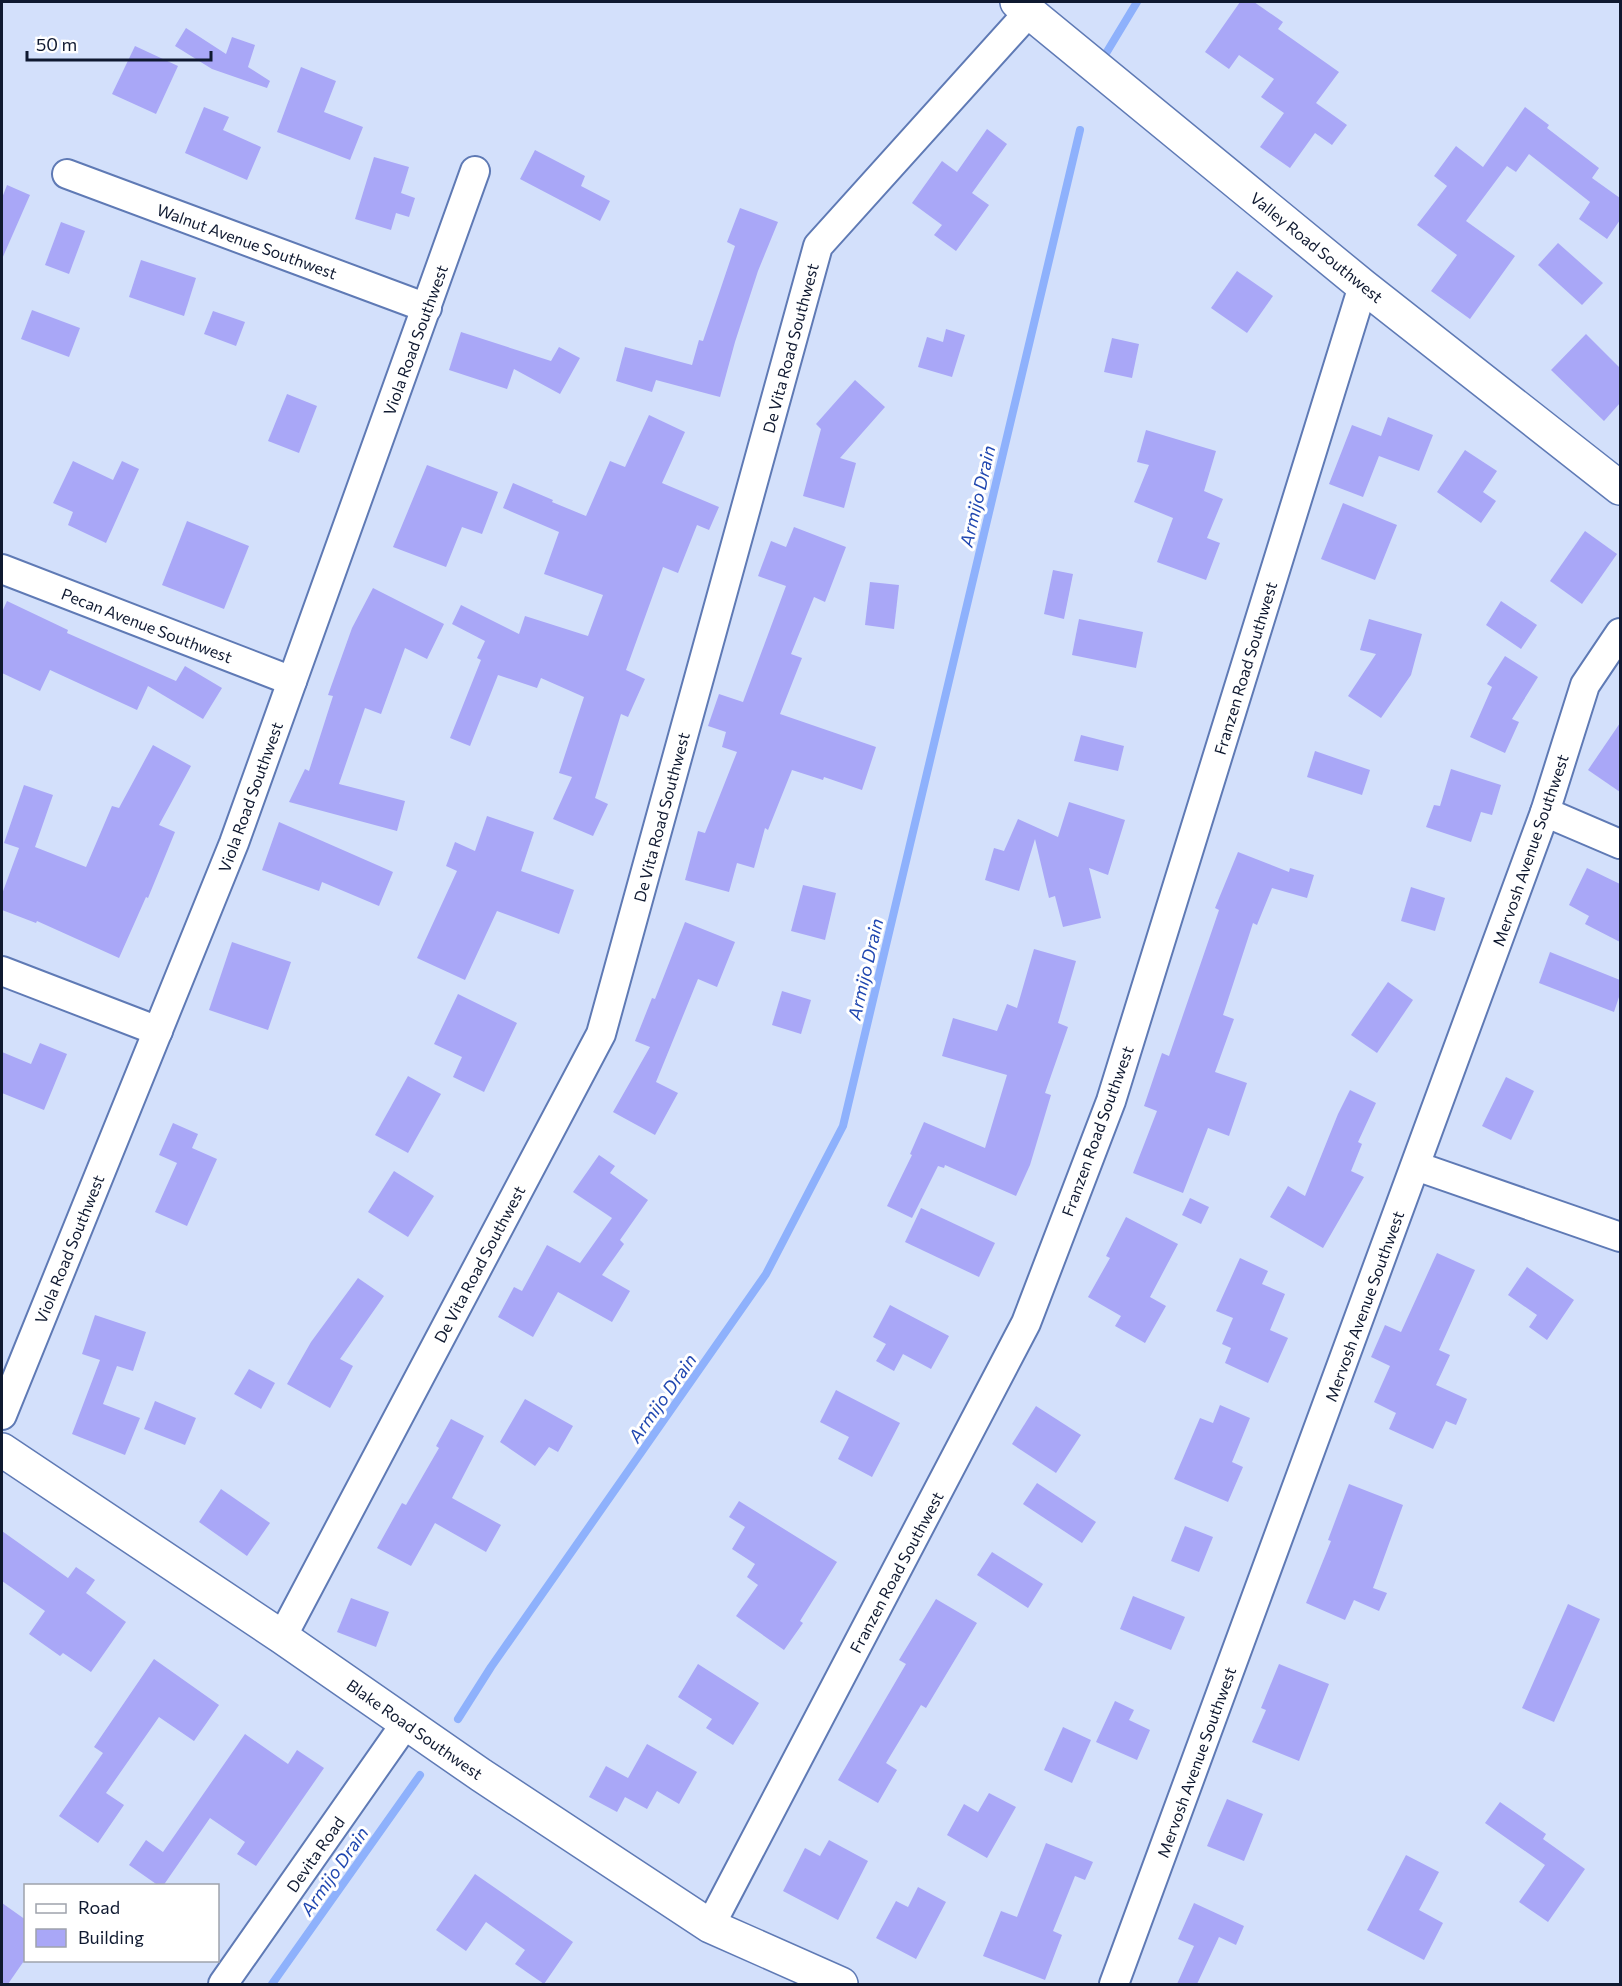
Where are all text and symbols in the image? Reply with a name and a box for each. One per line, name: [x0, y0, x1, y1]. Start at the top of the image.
scale bar: [27, 24, 212, 62]
text: 50 m: [36, 33, 77, 55]
street label: Valley Road Southwest: [1247, 188, 1387, 307]
street label: Walnut Avenue Southwest: [154, 200, 340, 283]
street label: De Vita Road Southwest: [758, 261, 822, 435]
street label: Viola Road Southwest: [379, 262, 451, 418]
water label: Armijo Drain: [954, 443, 999, 550]
street label: Franzen Road Southwest: [1210, 579, 1281, 757]
street label: Pecan Avenue Southwest: [59, 584, 235, 667]
street label: Viola Road Southwest: [214, 719, 286, 875]
street label: De Vita Road Southwest: [629, 730, 693, 904]
street label: Mervosh Avenue Southwest: [1488, 751, 1572, 948]
water label: Armijo Drain: [842, 916, 887, 1023]
street label: Franzen Road Southwest: [1057, 1043, 1137, 1219]
street label: Viola Road Southwest: [30, 1171, 108, 1326]
street label: De Vita Road Southwest: [430, 1182, 529, 1346]
street label: Mervosh Avenue Southwest: [1321, 1208, 1408, 1404]
water label: Armijo Drain: [623, 1349, 701, 1447]
street label: Franzen Road Southwest: [845, 1488, 947, 1656]
street label: Mervosh Avenue Southwest: [1153, 1664, 1240, 1860]
street label: Blake Road Southwest: [344, 1675, 487, 1783]
street label: Devita Road: [282, 1813, 348, 1895]
water label: Armijo Drain: [295, 1822, 373, 1920]
legend: [24, 1884, 219, 1962]
text: Road: [78, 1896, 120, 1918]
text: Building: [78, 1926, 144, 1948]

